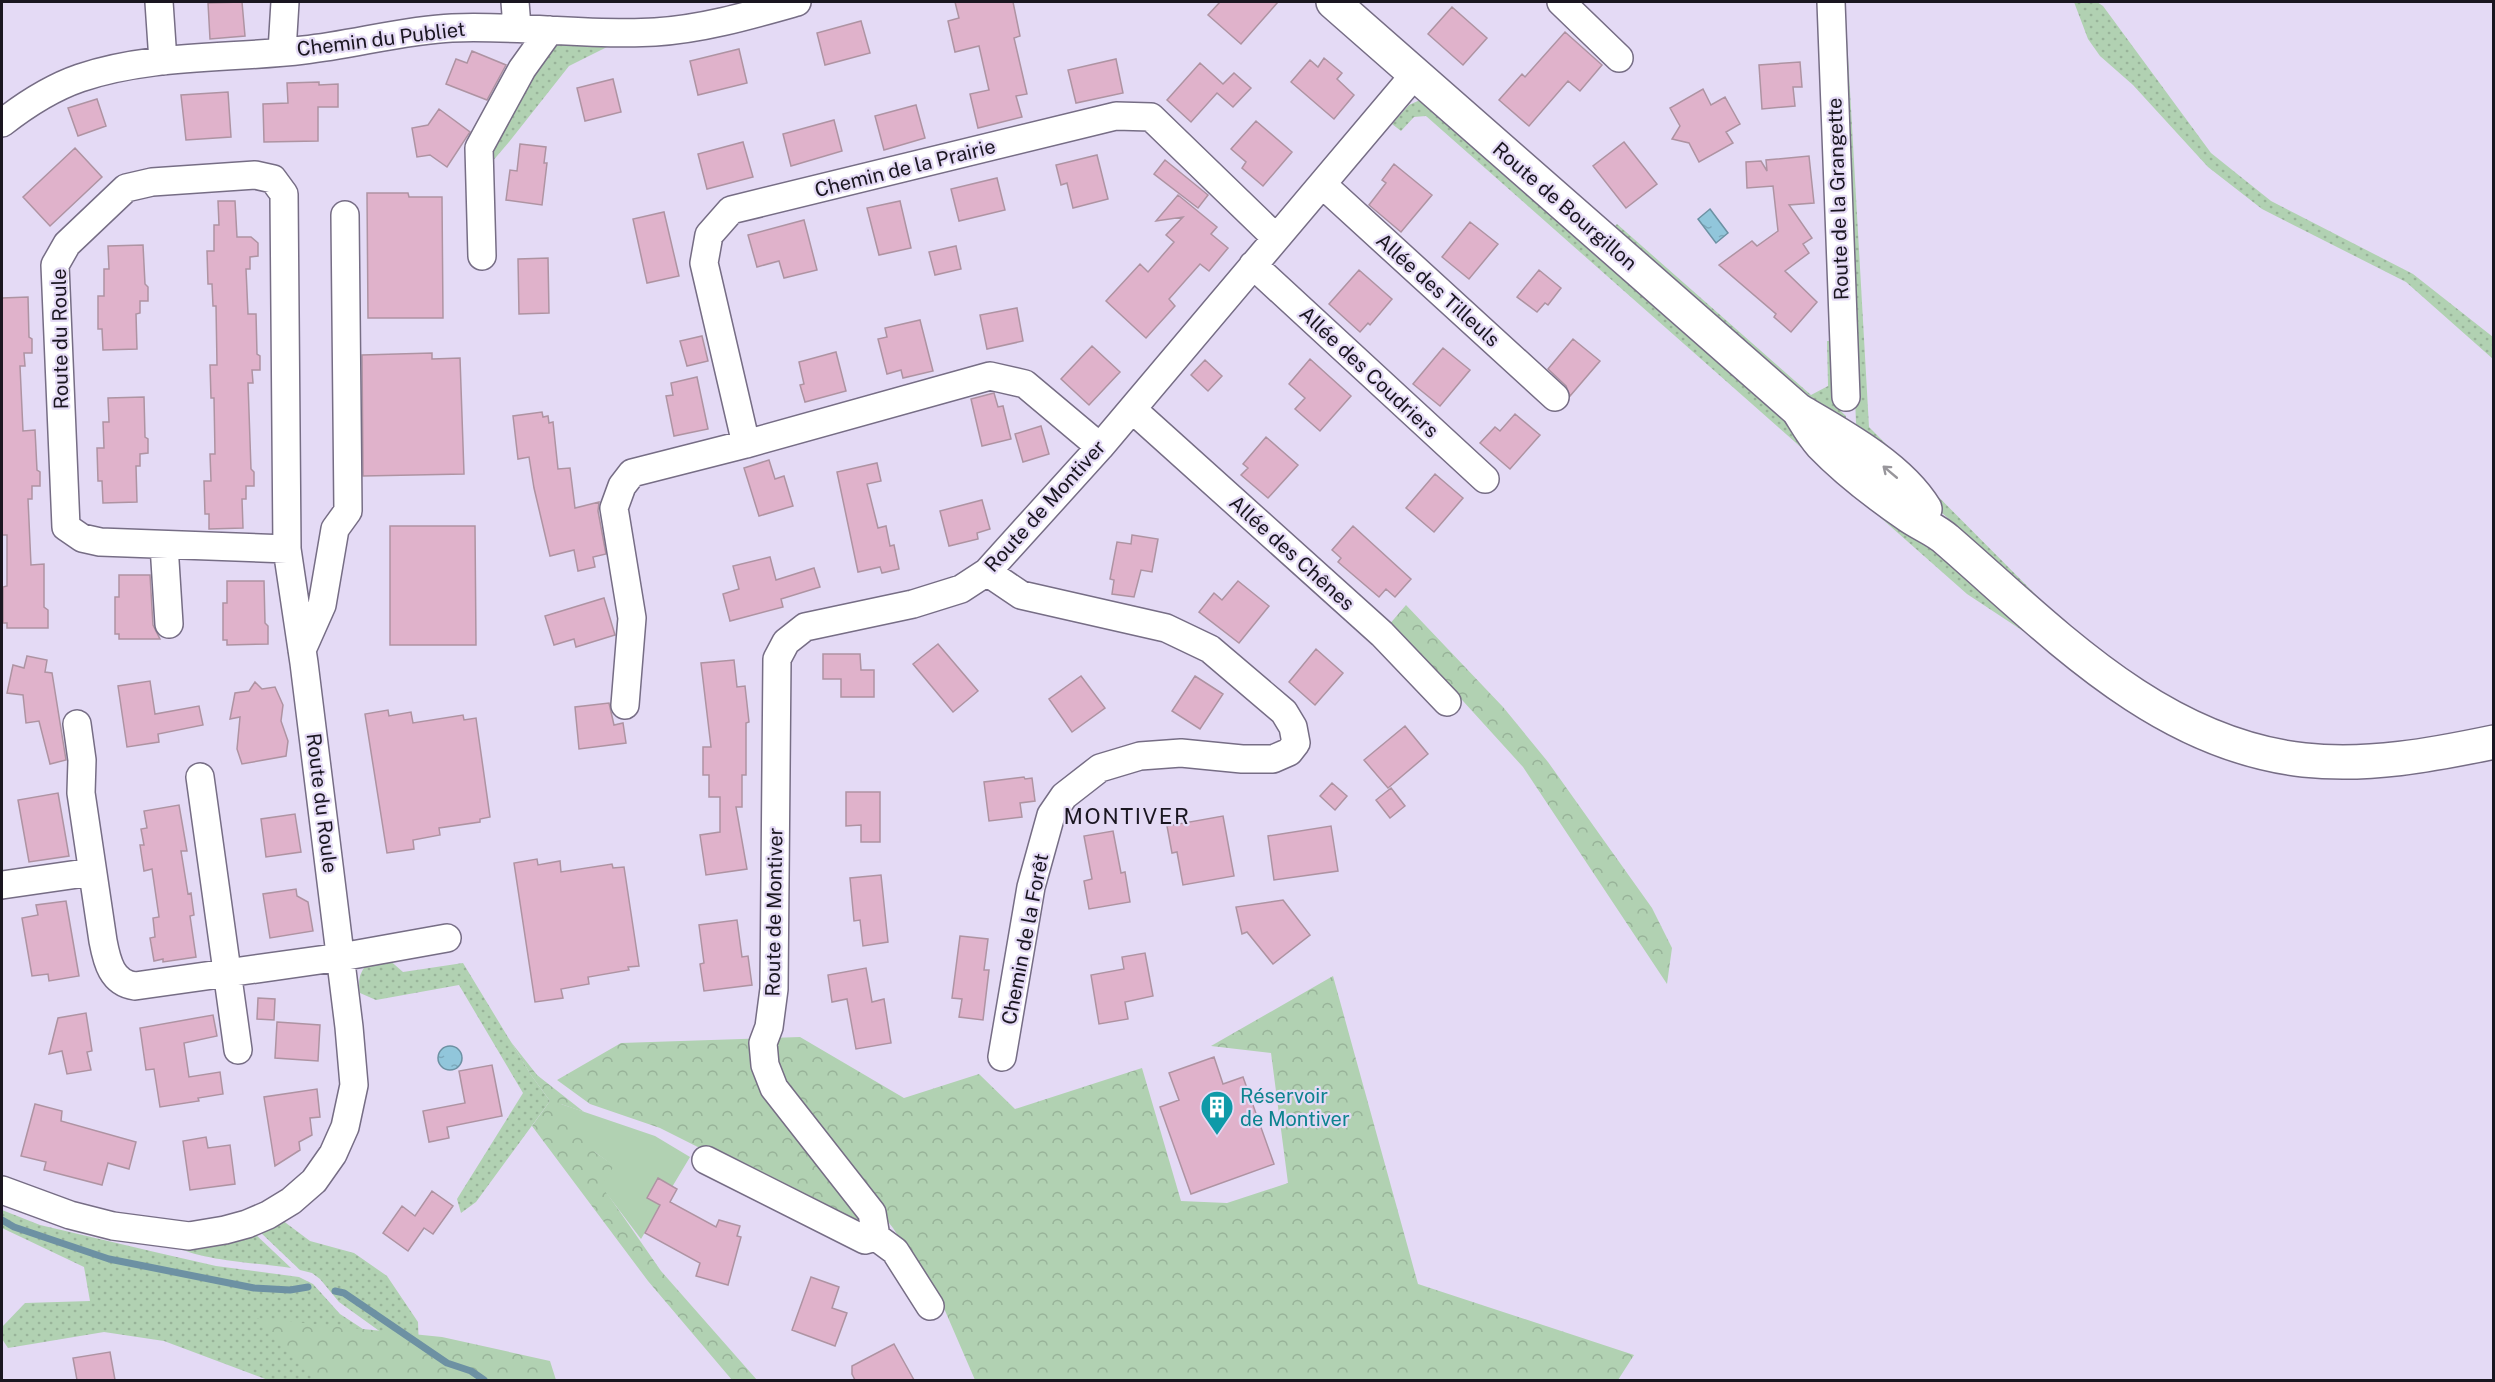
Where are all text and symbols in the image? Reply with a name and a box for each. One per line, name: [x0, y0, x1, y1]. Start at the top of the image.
street label: Chemin du Publiet: [295, 17, 467, 61]
street label: Route de la Grangette: [1822, 97, 1854, 301]
street label: Chemin de la Prairie: [812, 134, 998, 202]
street label: Route de Bourgillon: [1488, 137, 1642, 275]
street label: Allée des Tilleuls: [1371, 228, 1505, 352]
street label: Route du Roule: [47, 268, 73, 410]
street label: Allée des Coudriers: [1294, 301, 1444, 443]
street label: Route de Montiver: [979, 435, 1111, 577]
one-way arrow: [1883, 465, 1898, 479]
street label: Allée des Chênes: [1224, 490, 1360, 616]
street label: Route du Roule: [302, 732, 342, 874]
district label: MONTIVER: [1064, 803, 1190, 829]
street label: Route de Montiver: [761, 827, 787, 997]
street label: Chemin de la Forêt: [997, 851, 1053, 1027]
place label: Réservoir de Montiver: [1240, 1084, 1350, 1131]
building icon: Réservoir de Montiver: [1199, 1089, 1235, 1136]

